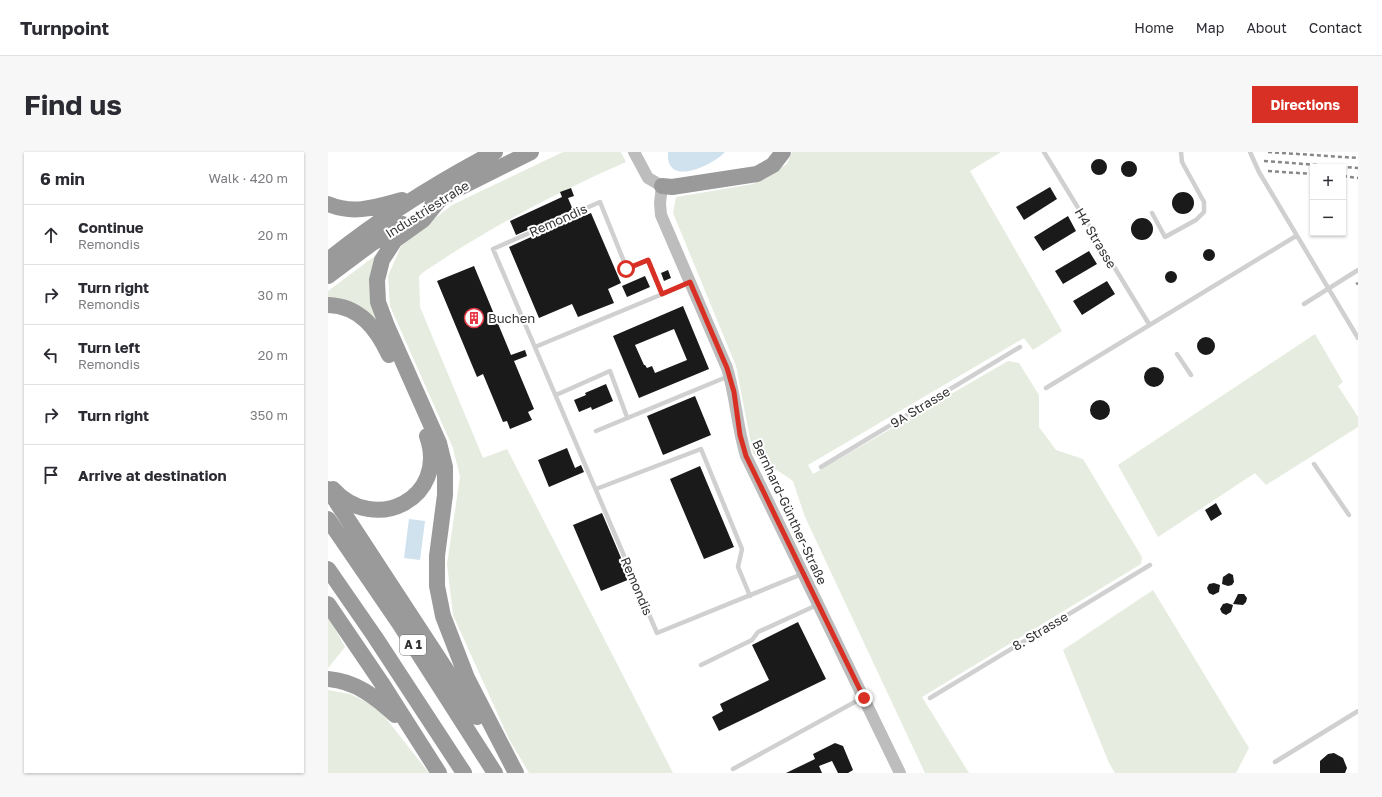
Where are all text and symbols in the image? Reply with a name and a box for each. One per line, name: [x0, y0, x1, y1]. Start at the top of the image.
text: Turnpoint: [20, 16, 109, 39]
text: Home: [1134, 19, 1174, 36]
text: Map: [1196, 19, 1224, 36]
text: About: [1246, 19, 1287, 36]
text: Contact: [1309, 19, 1362, 36]
button: Directions: [1252, 86, 1358, 123]
text: Find us: [24, 88, 122, 121]
map controls: [1310, 164, 1346, 236]
button: +: [1310, 164, 1346, 200]
text: 6 min: [40, 168, 85, 189]
text: Walk · 420 m: [209, 170, 288, 186]
street label: Industriestraße: [382, 177, 472, 241]
street label: Remondis: [526, 200, 590, 240]
button: −: [1310, 200, 1346, 236]
street label: H4 Strasse: [1072, 205, 1120, 271]
text: Continue: [78, 218, 144, 236]
icon: ahead: [40, 224, 62, 246]
text: 20 m: [258, 227, 288, 243]
text: Remondis: [78, 236, 140, 252]
route start: [617, 260, 635, 278]
text: Turn right: [78, 278, 149, 296]
icon: right: [40, 284, 62, 306]
text: 30 m: [258, 287, 288, 303]
text: Remondis: [78, 296, 140, 312]
building icon: Buchen: [463, 307, 485, 329]
place label: Buchen: [488, 310, 535, 326]
text: Turn left: [78, 338, 140, 356]
icon: left: [40, 344, 62, 366]
text: 20 m: [258, 347, 288, 363]
text: Remondis: [78, 356, 140, 372]
street label: 9A Strasse: [887, 383, 953, 431]
icon: right: [40, 404, 62, 426]
text: Turn right: [78, 406, 149, 424]
text: 350 m: [250, 407, 288, 423]
street label: Bernhard-Günther-Straße: [749, 437, 831, 587]
icon: arrive: [40, 464, 62, 486]
text: Arrive at destination: [78, 466, 227, 484]
street label: Remondis: [618, 554, 657, 618]
street label: 8. Strasse: [1009, 608, 1071, 654]
road number: A 1: [400, 635, 426, 655]
route end: [855, 689, 873, 707]

